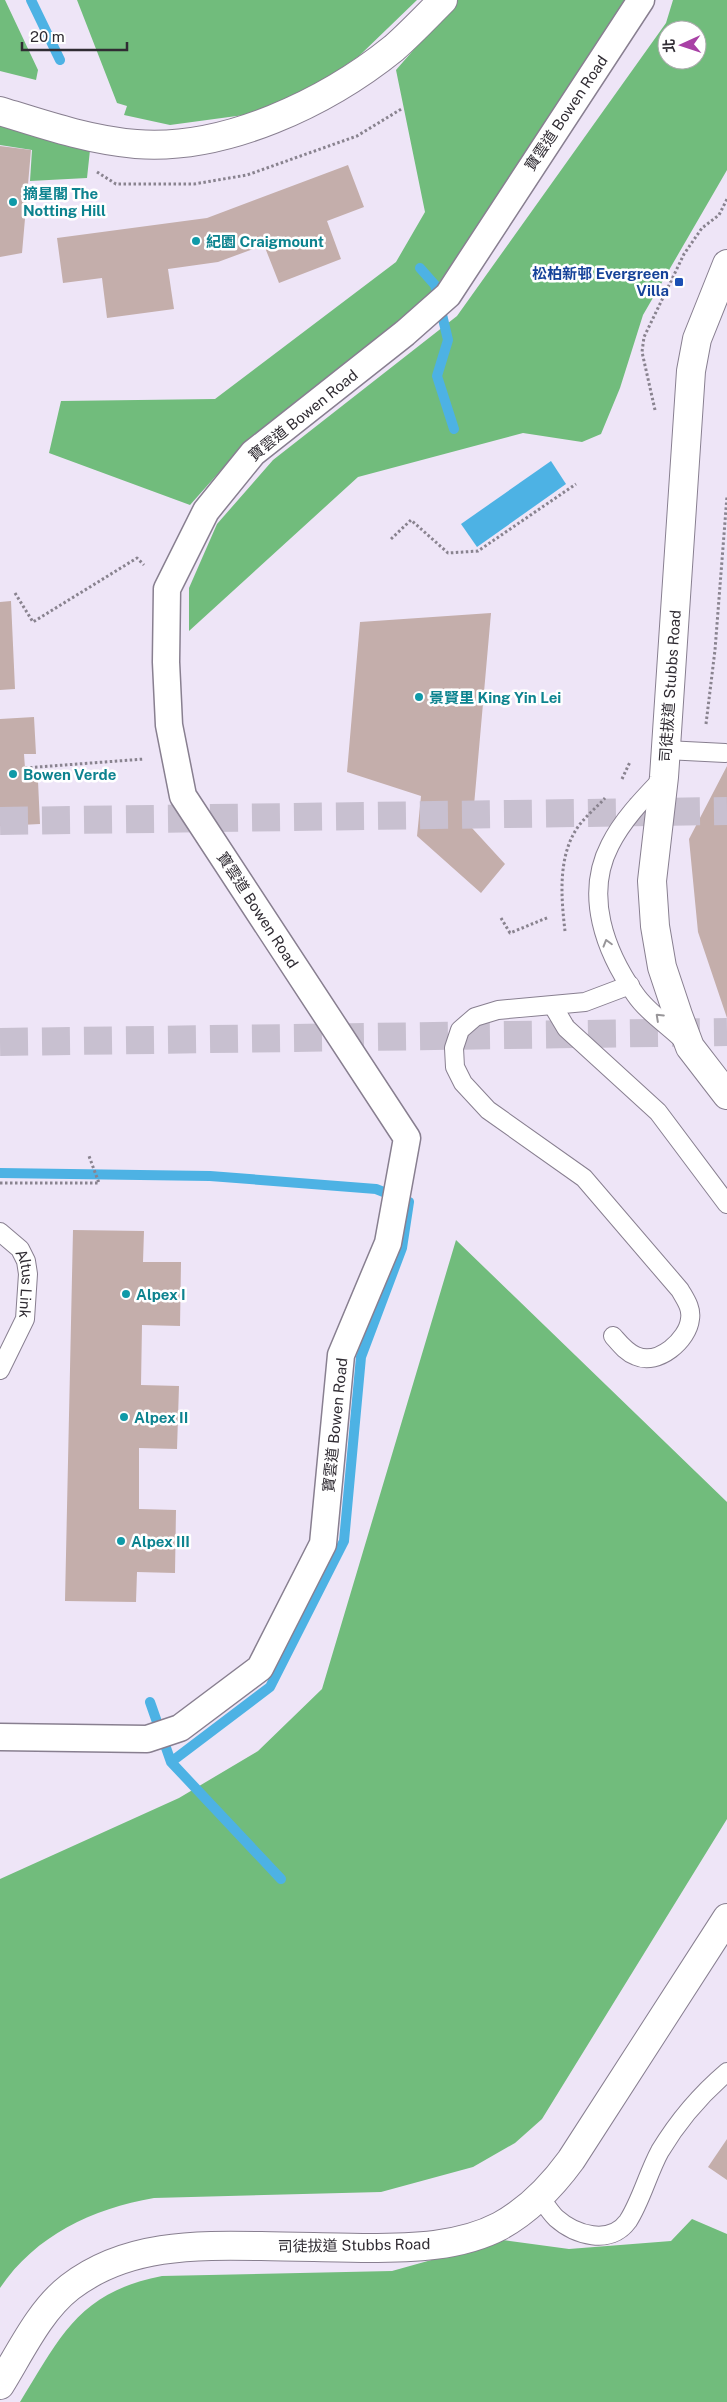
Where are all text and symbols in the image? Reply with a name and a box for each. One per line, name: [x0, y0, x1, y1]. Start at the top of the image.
scale bar: [22, 20, 128, 52]
north arrow: [657, 20, 707, 70]
text: 20 m: [30, 28, 65, 45]
text: 北: [661, 38, 677, 53]
street label: 寶雲道 Bowen Road: [521, 52, 611, 174]
place label: 摘星閣 The Notting Hill: [23, 185, 106, 219]
marker: 摘星閣 The Notting Hill: [7, 196, 19, 208]
place label: 紀園 Craigmount: [206, 233, 324, 250]
marker: 紀園 Craigmount: [190, 235, 202, 247]
place label: 松柏新邨 Evergreen Villa: [532, 265, 669, 299]
marker: 松柏新邨 Evergreen Villa: [673, 276, 685, 288]
street label: 寶雲道 Bowen Road: [245, 366, 361, 464]
street label: 司徒拔道 Stubbs Road: [656, 609, 684, 763]
place label: 景賢里 King Yin Lei: [429, 689, 561, 706]
marker: 景賢里 King Yin Lei: [413, 691, 425, 703]
place label: Bowen Verde: [23, 766, 116, 783]
marker: Bowen Verde: [7, 768, 19, 780]
street label: 寶雲道 Bowen Road: [214, 849, 302, 971]
one-way arrow: [602, 938, 613, 947]
one-way arrow: [655, 1014, 664, 1023]
street label: Altus Link: [13, 1246, 37, 1319]
place label: Alpex I: [136, 1286, 186, 1303]
marker: Alpex I: [120, 1288, 132, 1300]
street label: 寶雲道 Bowen Road: [319, 1357, 351, 1493]
place label: Alpex II: [134, 1409, 188, 1426]
marker: Alpex II: [118, 1411, 130, 1423]
place label: Alpex III: [131, 1533, 190, 1550]
marker: Alpex III: [115, 1535, 127, 1547]
street label: 司徒拔道 Stubbs Road: [278, 2235, 430, 2255]

